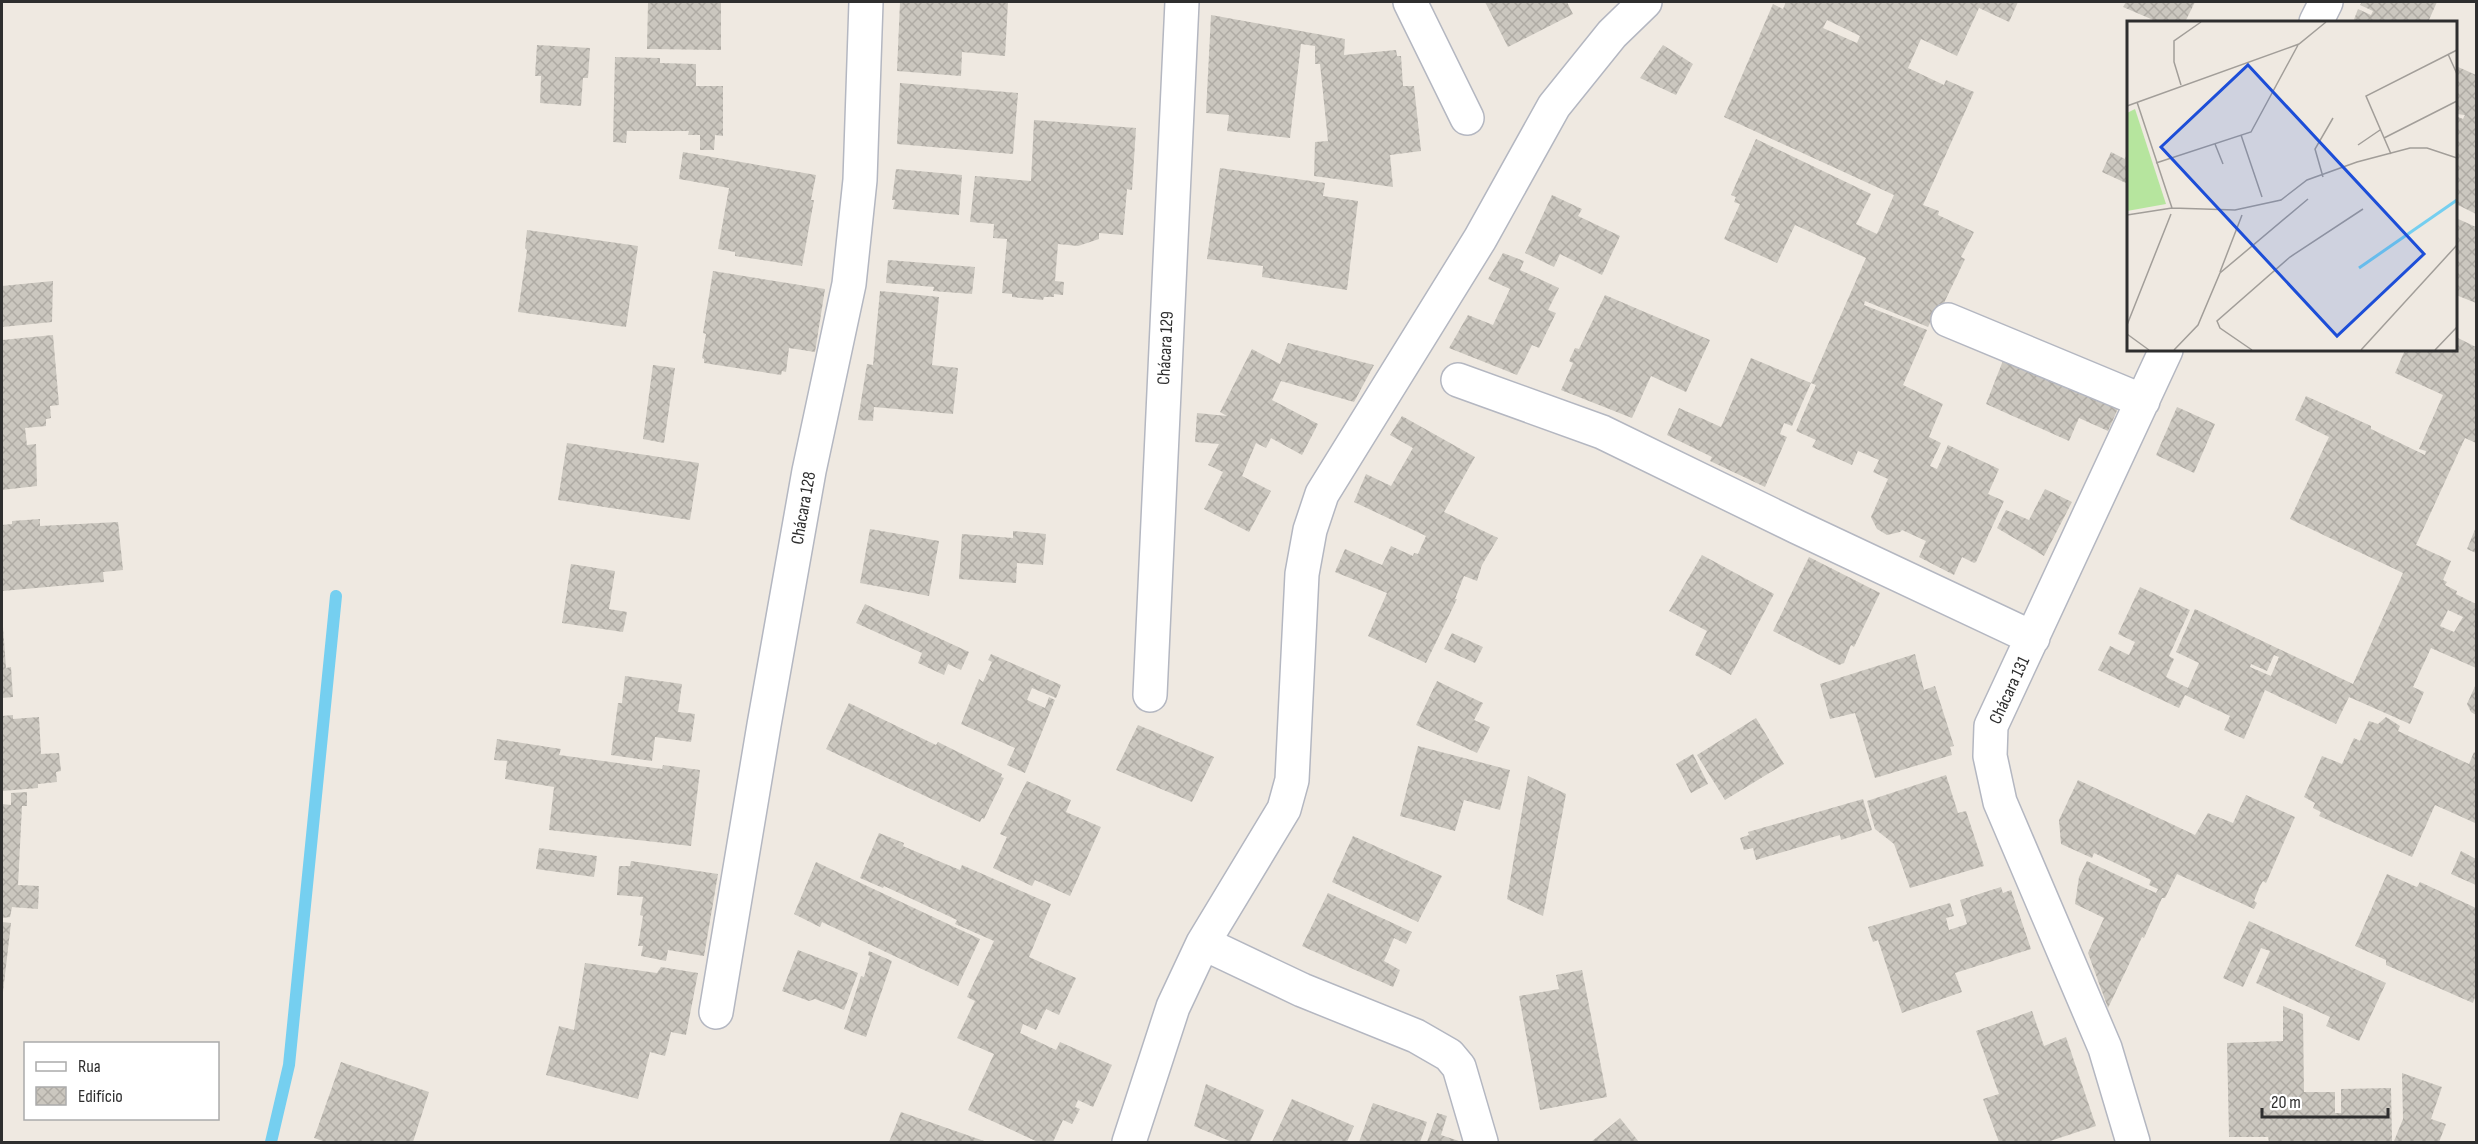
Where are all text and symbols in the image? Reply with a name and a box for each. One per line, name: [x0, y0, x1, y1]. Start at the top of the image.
inset map: [2127, 21, 2457, 351]
street label: Chácara 129: [1153, 311, 1178, 385]
street label: Chácara 128: [787, 470, 820, 546]
street label: Chácara 131: [1985, 652, 2034, 727]
legend: [24, 1042, 219, 1120]
text: Rua: [78, 1056, 101, 1077]
scale bar: [2262, 1081, 2388, 1119]
text: Edifício: [78, 1086, 123, 1107]
text: 20 m: [2271, 1092, 2301, 1113]

